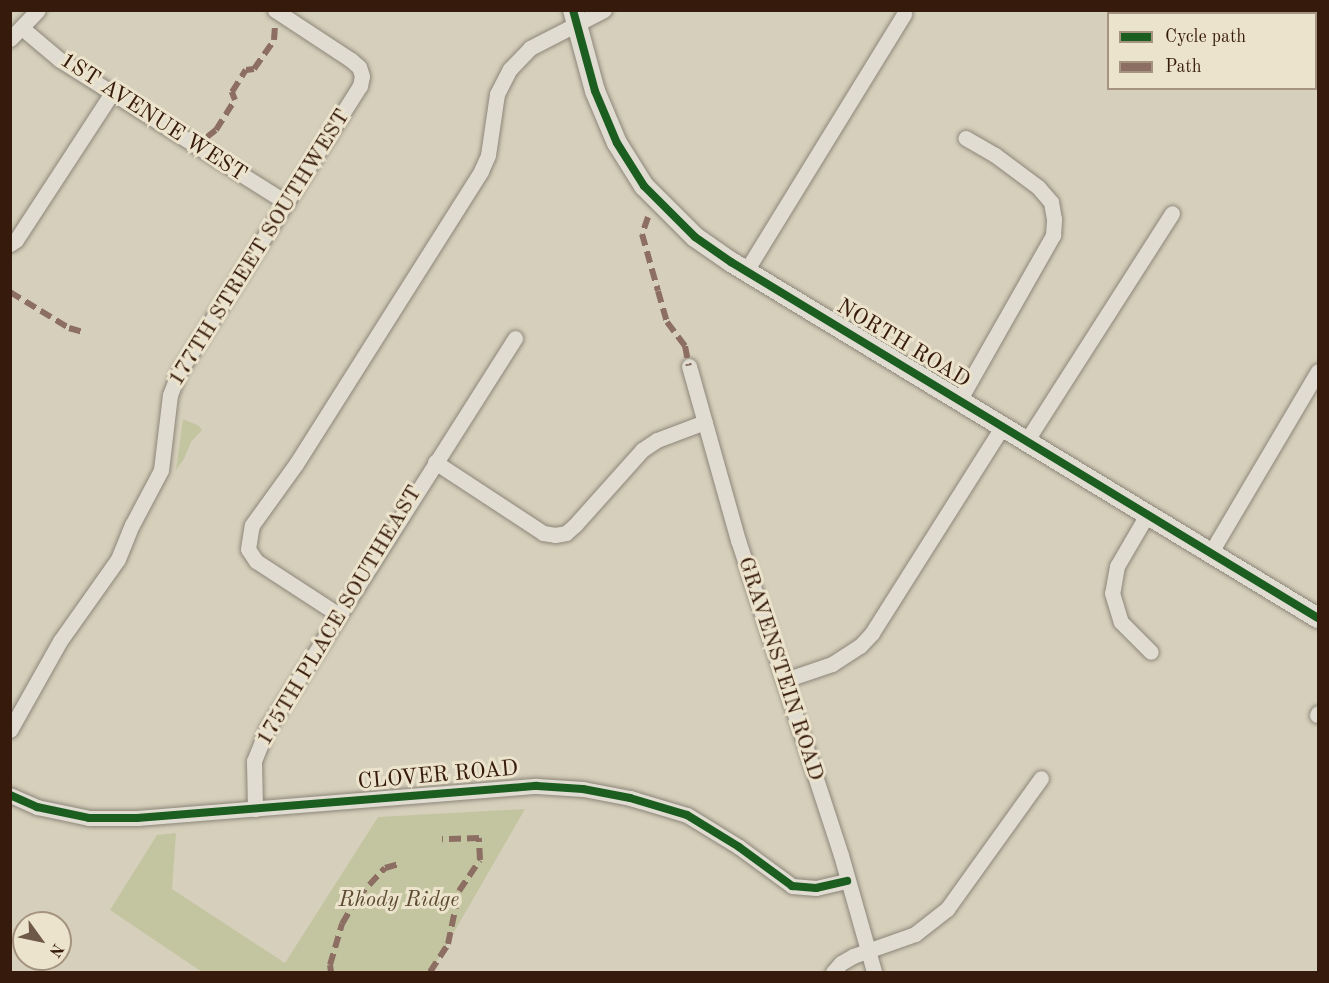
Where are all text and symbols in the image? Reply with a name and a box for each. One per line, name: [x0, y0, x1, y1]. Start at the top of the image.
legend: [1107, 12, 1317, 90]
text: Cycle path: [1165, 28, 1246, 46]
street label: 1ST AVENUE WEST: [55, 48, 251, 188]
text: Path: [1165, 58, 1201, 76]
street label: 177TH STREET SOUTHWEST: [164, 105, 356, 391]
street label: NORTH ROAD: [831, 294, 975, 394]
street label: 175TH PLACE SOUTHEAST: [252, 481, 428, 751]
street label: GRAVENSTEIN ROAD: [731, 554, 829, 784]
street label: CLOVER ROAD: [357, 756, 519, 796]
park label: Rhody Ridge: [339, 888, 459, 914]
north arrow: [12, 911, 72, 971]
text: N: [45, 940, 65, 959]

